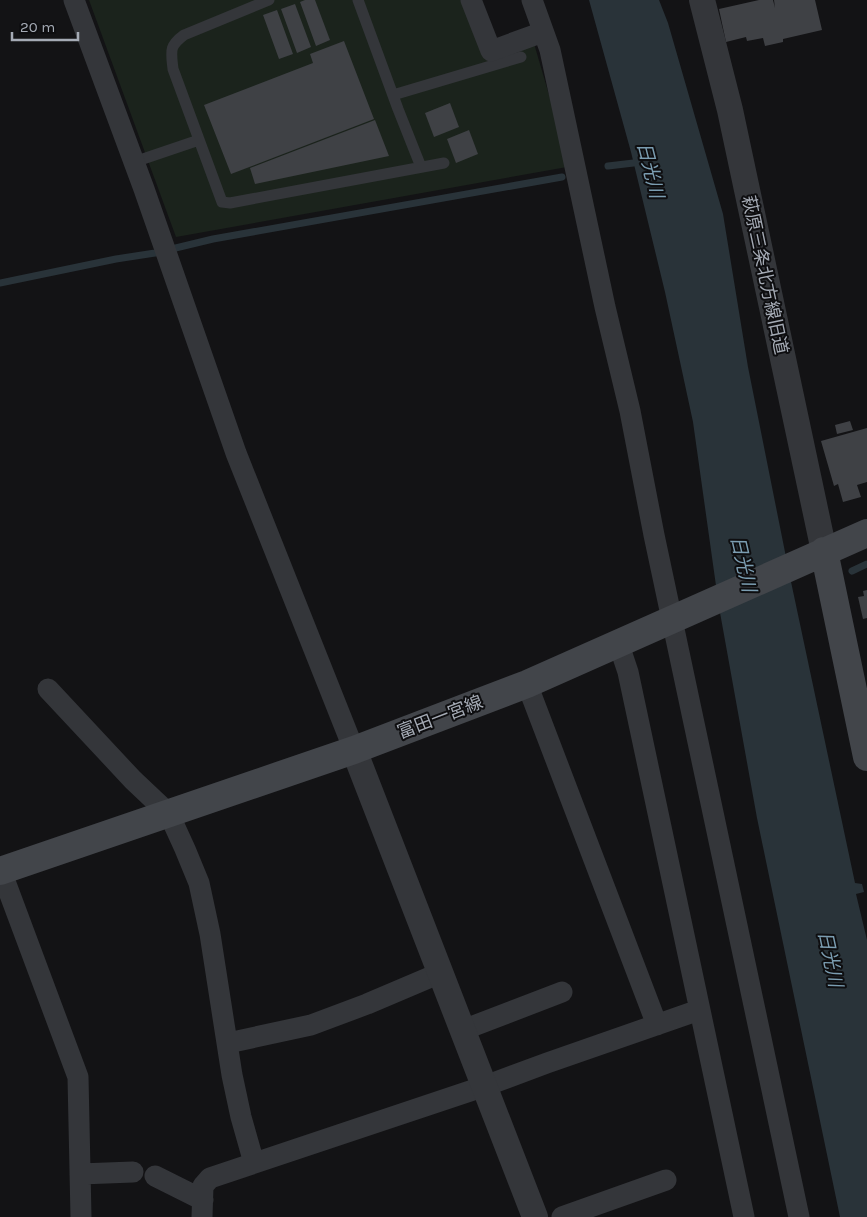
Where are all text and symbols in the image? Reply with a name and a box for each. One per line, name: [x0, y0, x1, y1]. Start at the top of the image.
scale bar: [12, 10, 79, 42]
text: 20 m: [20, 18, 55, 36]
water label: 日光川: [632, 140, 668, 202]
street label: 萩原三条北方線旧道: [737, 193, 793, 357]
water label: 日光川: [726, 534, 761, 596]
street label: 富田一宮線: [394, 691, 486, 743]
water label: 日光川: [813, 929, 847, 991]

